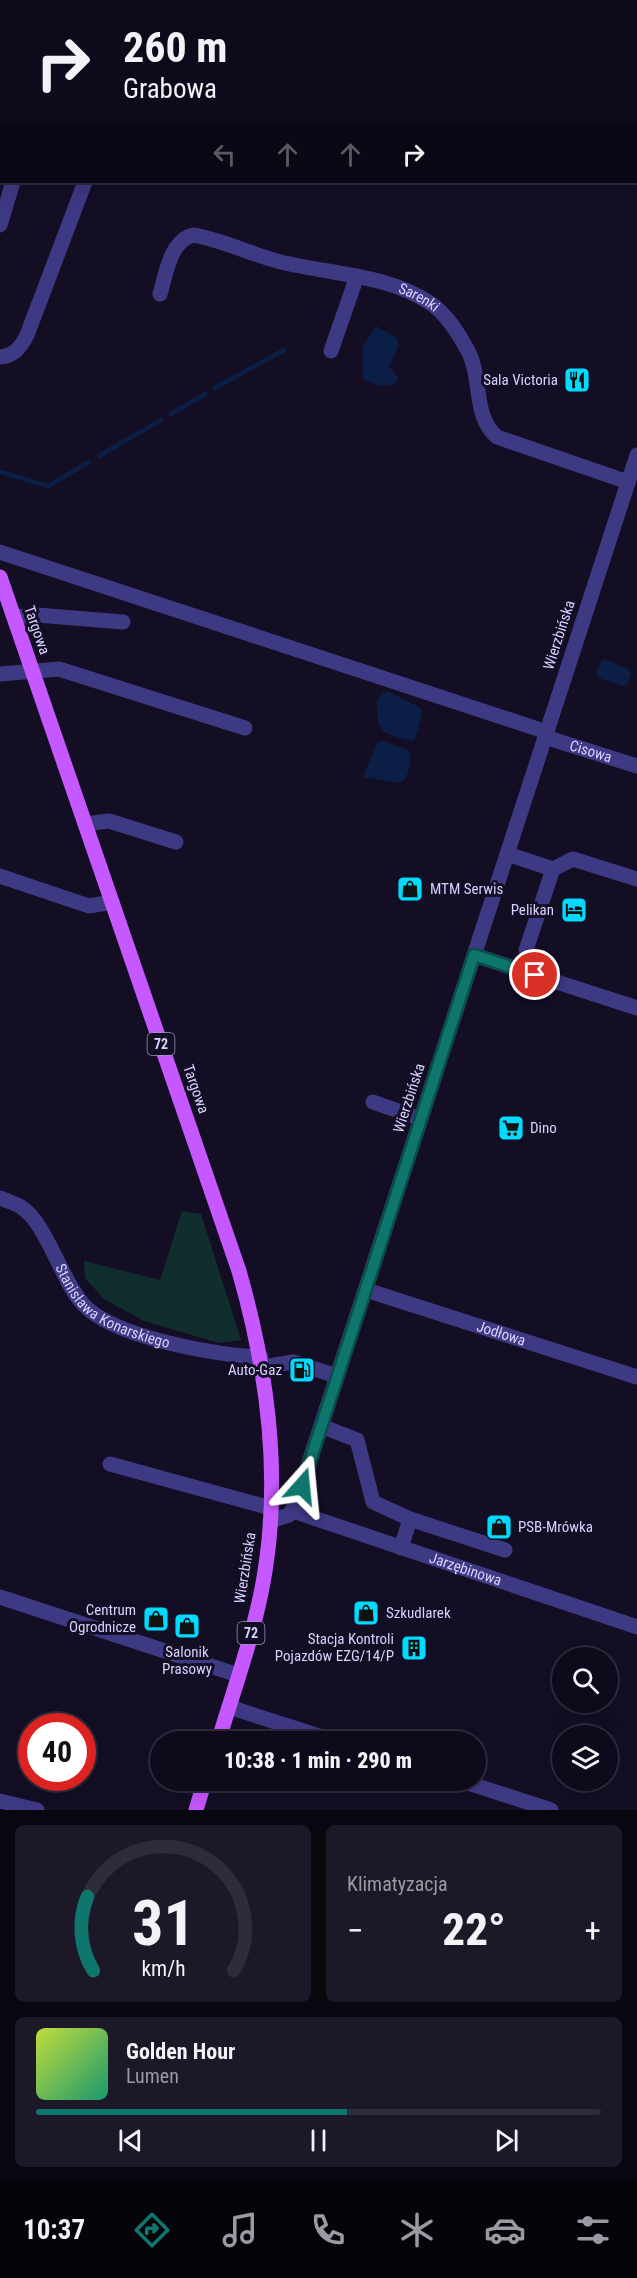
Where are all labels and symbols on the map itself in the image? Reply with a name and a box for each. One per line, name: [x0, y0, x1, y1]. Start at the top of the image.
street label: Sarenki: [396, 279, 443, 316]
restaurant icon: Sala Victoria: [562, 365, 592, 395]
place label: Sala Victoria: [483, 371, 558, 389]
street label: Wierzbińska: [539, 598, 579, 672]
street label: Targowa: [20, 603, 54, 657]
street label: Cisowa: [567, 736, 614, 767]
shop icon: MTM Serwis: [395, 874, 425, 904]
place label: MTM Serwis: [430, 880, 503, 898]
hotel icon: Pelikan: [559, 895, 589, 925]
place label: Pelikan: [511, 901, 554, 919]
pin: [509, 949, 560, 1000]
road number: 72: [148, 1033, 174, 1055]
street label: Wierzbińska: [389, 1061, 429, 1135]
street label: Targowa: [179, 1062, 213, 1116]
supermarket icon: Dino: [496, 1113, 526, 1143]
place label: Dino: [530, 1119, 557, 1137]
street label: Stanisława Konarskiego: [51, 1261, 172, 1352]
street label: Jodłowa: [474, 1317, 528, 1350]
fuel station icon: Auto-Gaz: [287, 1355, 317, 1385]
place label: Auto-Gaz: [228, 1361, 282, 1379]
position arrow: [270, 1454, 334, 1518]
shop icon: PSB-Mrówka: [484, 1512, 514, 1542]
place label: PSB-Mrówka: [518, 1518, 593, 1536]
street label: Wierzbińska: [230, 1531, 260, 1605]
street label: Jarzębinowa: [427, 1549, 504, 1590]
shop icon: Szkudlarek: [351, 1598, 381, 1628]
place label: Centrum Ogrodnicze: [69, 1601, 136, 1636]
shop icon: Centrum Ogrodnicze: [141, 1604, 171, 1634]
place label: Szkudlarek: [386, 1604, 451, 1622]
shop icon: Salonik Prasowy: [172, 1611, 202, 1641]
road number: 72: [238, 1622, 264, 1644]
place label: Stacja Kontroli Pojazdów EZG/14/P: [275, 1630, 394, 1665]
building icon: Stacja Kontroli Pojazdów EZG/14/P: [399, 1633, 429, 1663]
place label: Salonik Prasowy: [162, 1643, 212, 1678]
speed limit sign: 40: [18, 1713, 96, 1791]

